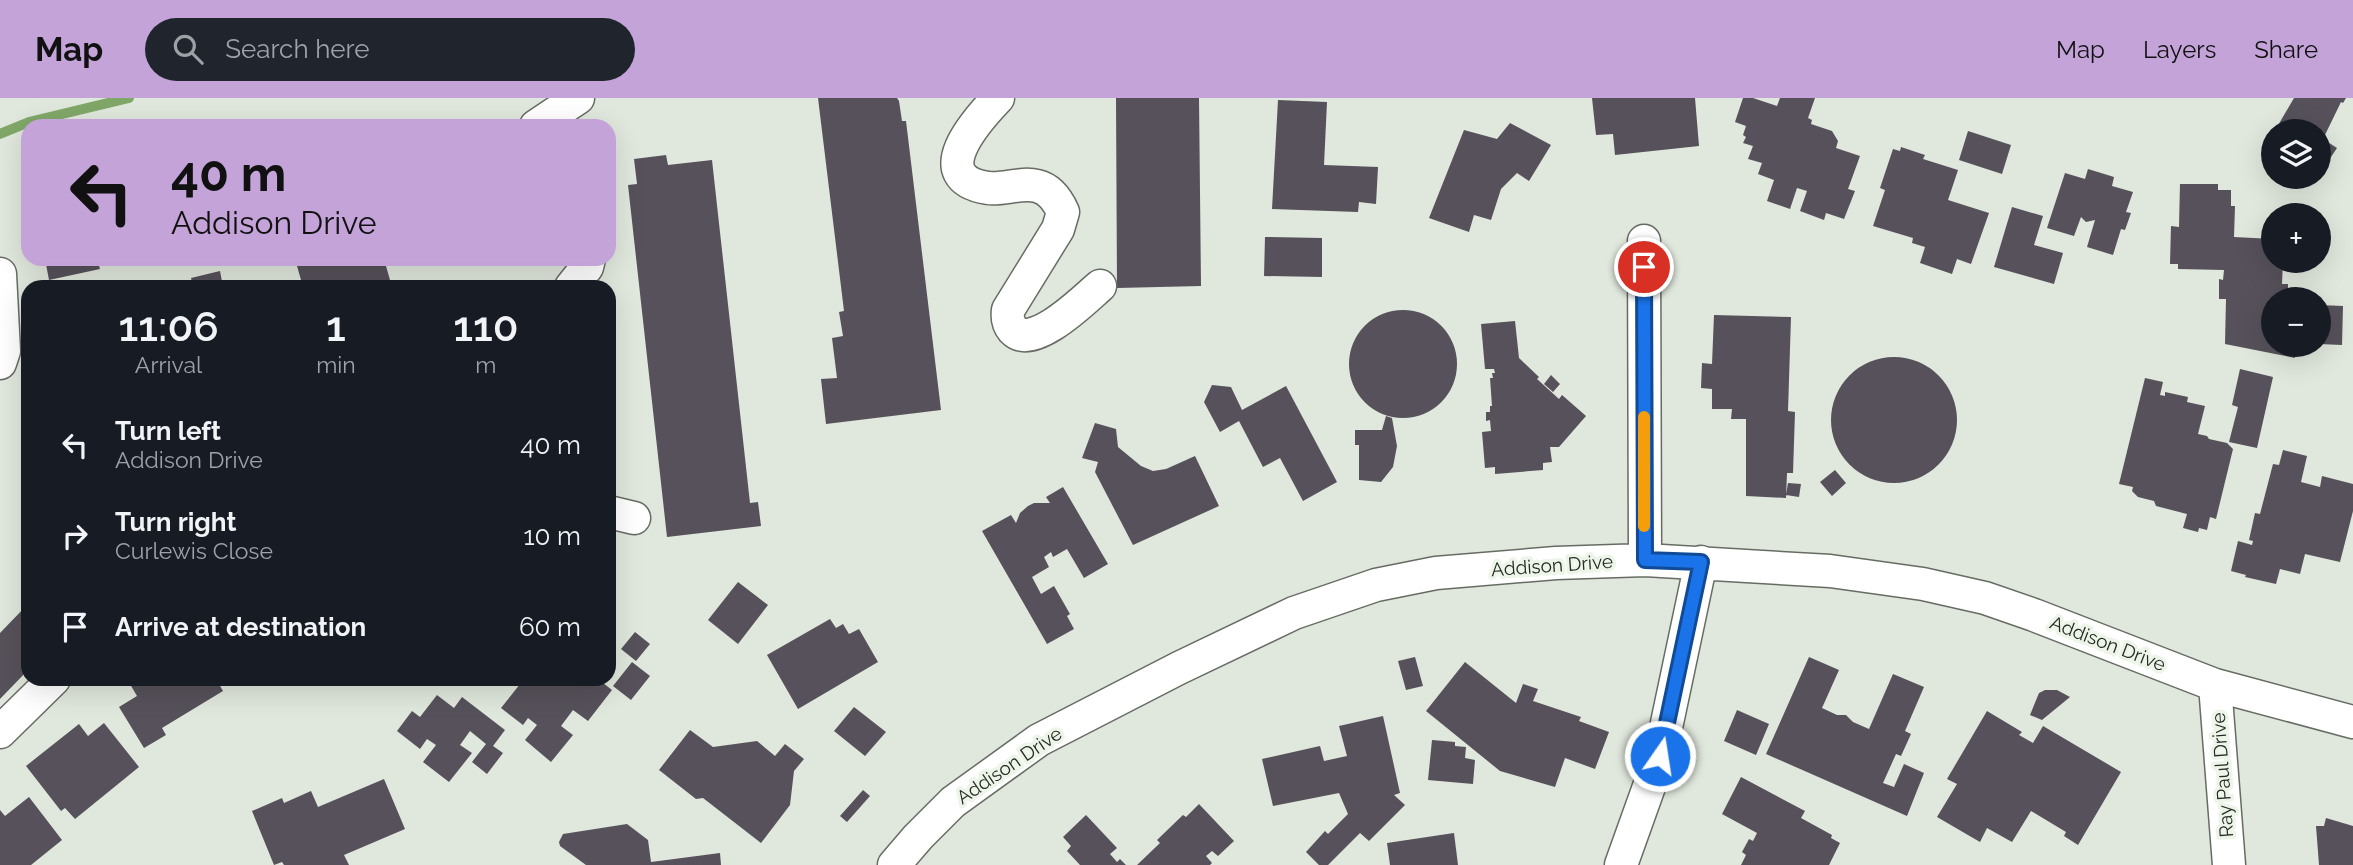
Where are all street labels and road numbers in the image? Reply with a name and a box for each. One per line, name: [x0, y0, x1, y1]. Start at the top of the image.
street label: Addison Drive: [1490, 550, 1614, 580]
street label: Addison Drive: [2047, 611, 2169, 675]
street label: Ray Paul Drive: [2207, 712, 2237, 838]
street label: Addison Drive: [952, 722, 1066, 808]

